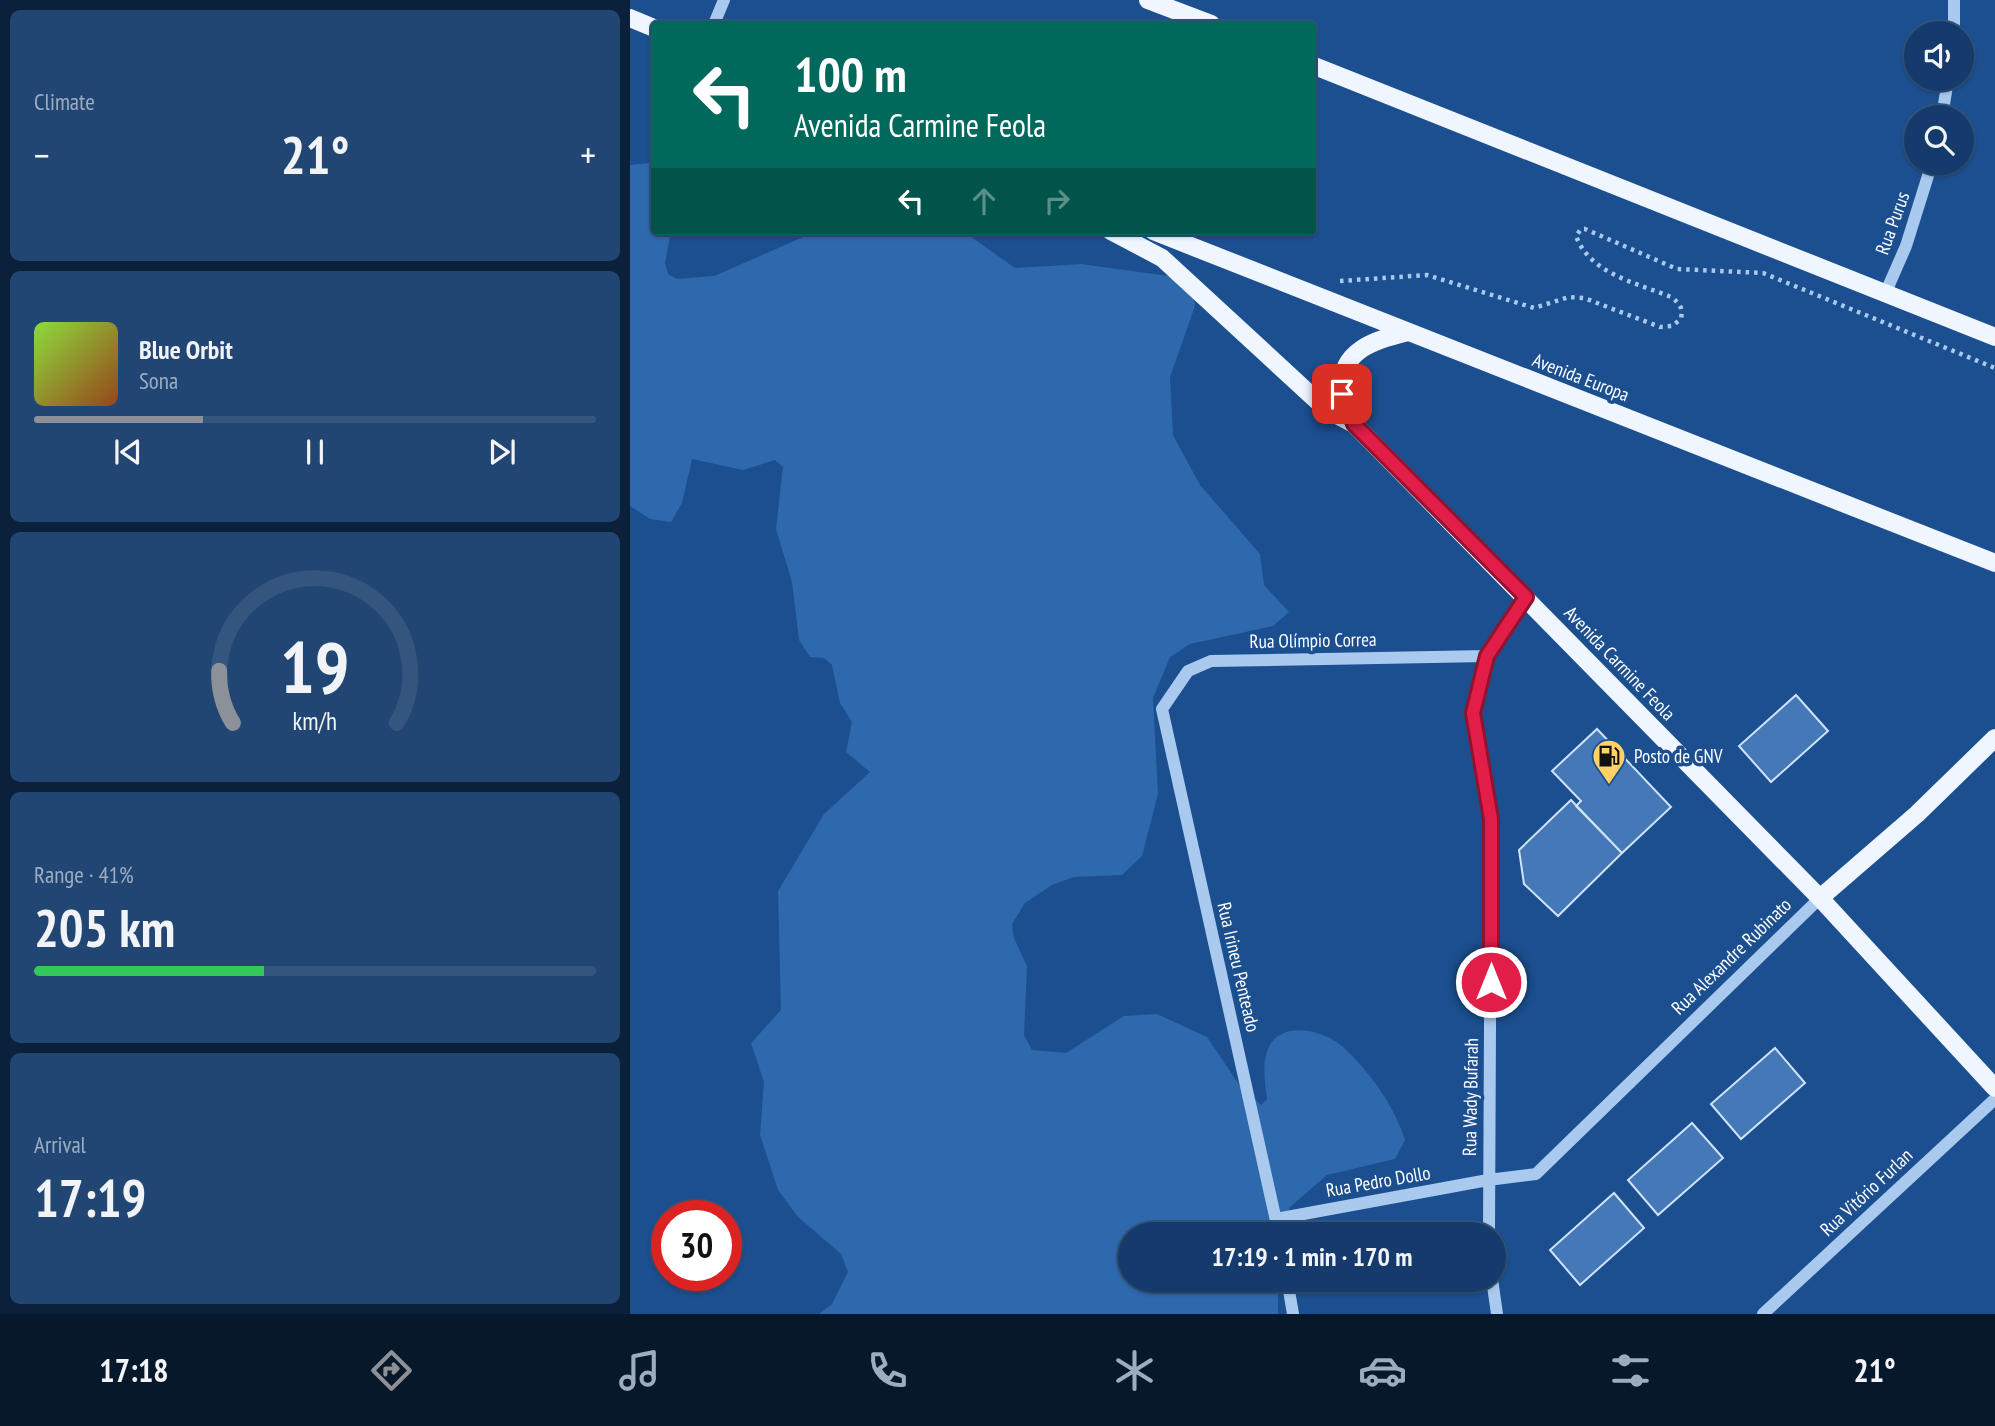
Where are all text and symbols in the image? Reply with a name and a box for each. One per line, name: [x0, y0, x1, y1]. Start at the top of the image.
map controls: [1904, 21, 1974, 175]
button: sound: [1904, 21, 1974, 91]
text: 100 m: [794, 42, 907, 106]
icon: left: [679, 49, 770, 140]
text: Climate: [34, 87, 95, 116]
text: Avenida Carmine Feola: [794, 104, 1046, 146]
button: search: [1904, 105, 1974, 175]
text: 21°: [281, 121, 349, 188]
text: −: [34, 130, 50, 179]
text: +: [580, 130, 596, 179]
icon: left: [892, 182, 930, 220]
icon: ahead: [965, 182, 1003, 220]
icon: right: [1038, 182, 1076, 220]
street label: Rua Purus: [1870, 188, 1914, 258]
text: Blue Orbit: [139, 333, 233, 366]
street label: Avenida Europa: [1529, 348, 1633, 406]
pin: [1312, 364, 1372, 424]
text: Sona: [139, 366, 178, 395]
icon: arrive: [1323, 375, 1361, 413]
icon: previous: [109, 433, 147, 471]
icon: pause: [296, 433, 334, 471]
icon: next: [483, 433, 521, 471]
street label: Avenida Carmine Feola: [1559, 601, 1681, 725]
text: 19: [280, 619, 350, 713]
street label: Rua Olímpio Correa: [1249, 627, 1377, 653]
text: km/h: [293, 705, 337, 737]
fuel station icon: Posto de GNV: [1590, 737, 1628, 786]
place label: Posto de GNV: [1634, 744, 1723, 768]
text: Range · 41%: [34, 860, 134, 889]
street label: Rua Alexandre Rubinato: [1666, 893, 1796, 1019]
text: 205 km: [34, 894, 175, 961]
street label: Rua Irineu Penteado: [1212, 900, 1266, 1034]
position arrow: [1454, 945, 1528, 1019]
street label: Rua Wady Bufarah: [1457, 1038, 1483, 1156]
text: Arrival: [34, 1130, 86, 1159]
street label: Rua Vitório Furlan: [1815, 1143, 1917, 1241]
street label: Rua Pedro Dollo: [1324, 1160, 1432, 1202]
text: 17:19: [34, 1164, 146, 1231]
speed limit sign: 30: [651, 1200, 742, 1291]
text: 17:19 · 1 min · 170 m: [1212, 1240, 1412, 1273]
icon: directions: [367, 1346, 416, 1395]
icon: music: [615, 1346, 664, 1395]
icon: phone: [863, 1346, 912, 1395]
icon: climate: [1110, 1346, 1159, 1395]
icon: car: [1358, 1346, 1407, 1395]
icon: filters: [1606, 1346, 1655, 1395]
text: 17:18: [99, 1349, 169, 1391]
text: 21°: [1853, 1349, 1896, 1391]

